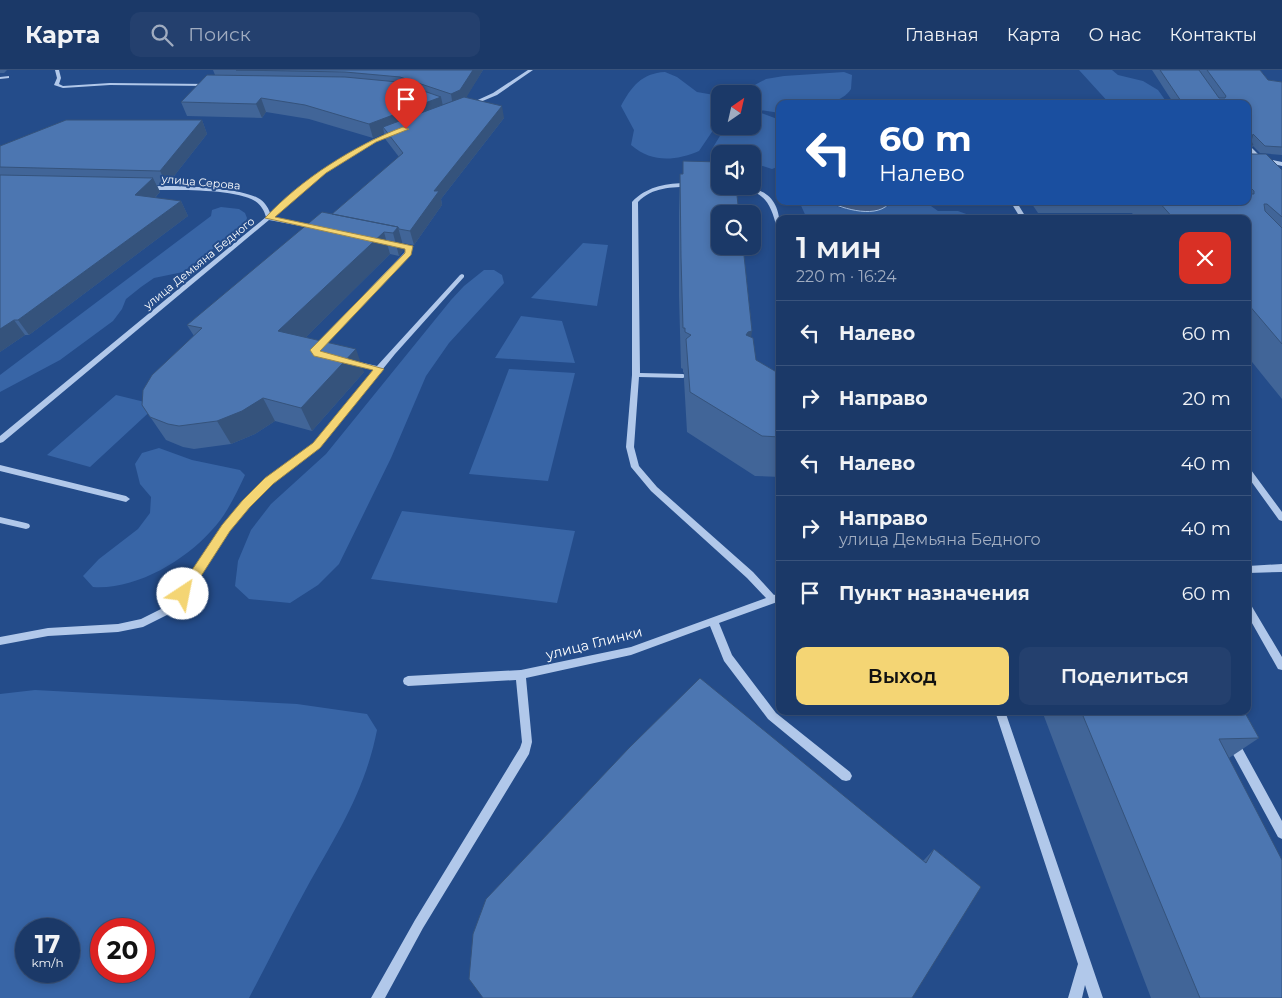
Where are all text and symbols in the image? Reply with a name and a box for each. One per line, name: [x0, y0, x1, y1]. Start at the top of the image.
search box: [130, 12, 480, 57]
text: Карта: [25, 20, 100, 49]
icon: search: [148, 21, 176, 49]
text: Поиск: [188, 23, 251, 46]
text: Главная: [905, 24, 979, 46]
text: Карта: [1007, 24, 1061, 46]
text: О нас: [1089, 24, 1141, 46]
text: Контакты: [1169, 24, 1257, 46]
pin: [385, 78, 427, 129]
icon: arrive: [392, 85, 420, 113]
north arrow: [711, 85, 761, 135]
map controls: [711, 85, 761, 255]
text: 60 m: [879, 117, 972, 160]
icon: left: [796, 120, 861, 185]
button: sound: [711, 145, 761, 195]
text: Налево: [879, 160, 965, 187]
street label: улица Серова: [160, 171, 241, 192]
button: search: [711, 205, 761, 255]
street label: улица Демьяна Бедного: [140, 214, 257, 313]
text: 1 мин: [796, 229, 882, 266]
button: close: [1179, 232, 1231, 284]
text: 220 m · 16:24: [796, 267, 897, 286]
icon: left: [796, 319, 824, 347]
text: Налево: [839, 322, 915, 345]
text: 60 m: [1182, 322, 1231, 345]
icon: right: [796, 384, 824, 412]
text: Направо: [839, 387, 928, 410]
text: 20 m: [1183, 387, 1231, 410]
icon: left: [796, 449, 824, 477]
text: Налево: [839, 452, 915, 475]
text: 40 m: [1181, 452, 1231, 475]
text: Направо: [839, 507, 928, 530]
icon: right: [796, 514, 824, 542]
text: 40 m: [1181, 517, 1231, 540]
text: улица Демьяна Бедного: [839, 530, 1041, 549]
position arrow: [156, 567, 208, 619]
icon: arrive: [796, 579, 824, 607]
text: Пункт назначения: [839, 582, 1030, 605]
text: 60 m: [1182, 582, 1231, 605]
street label: улица Глинки: [543, 622, 644, 664]
button: Выход: [796, 647, 1009, 705]
button: Поделиться: [1019, 647, 1231, 705]
speed limit sign: 20: [90, 918, 155, 983]
text: 17: [35, 929, 60, 959]
text: km/h: [31, 955, 64, 970]

